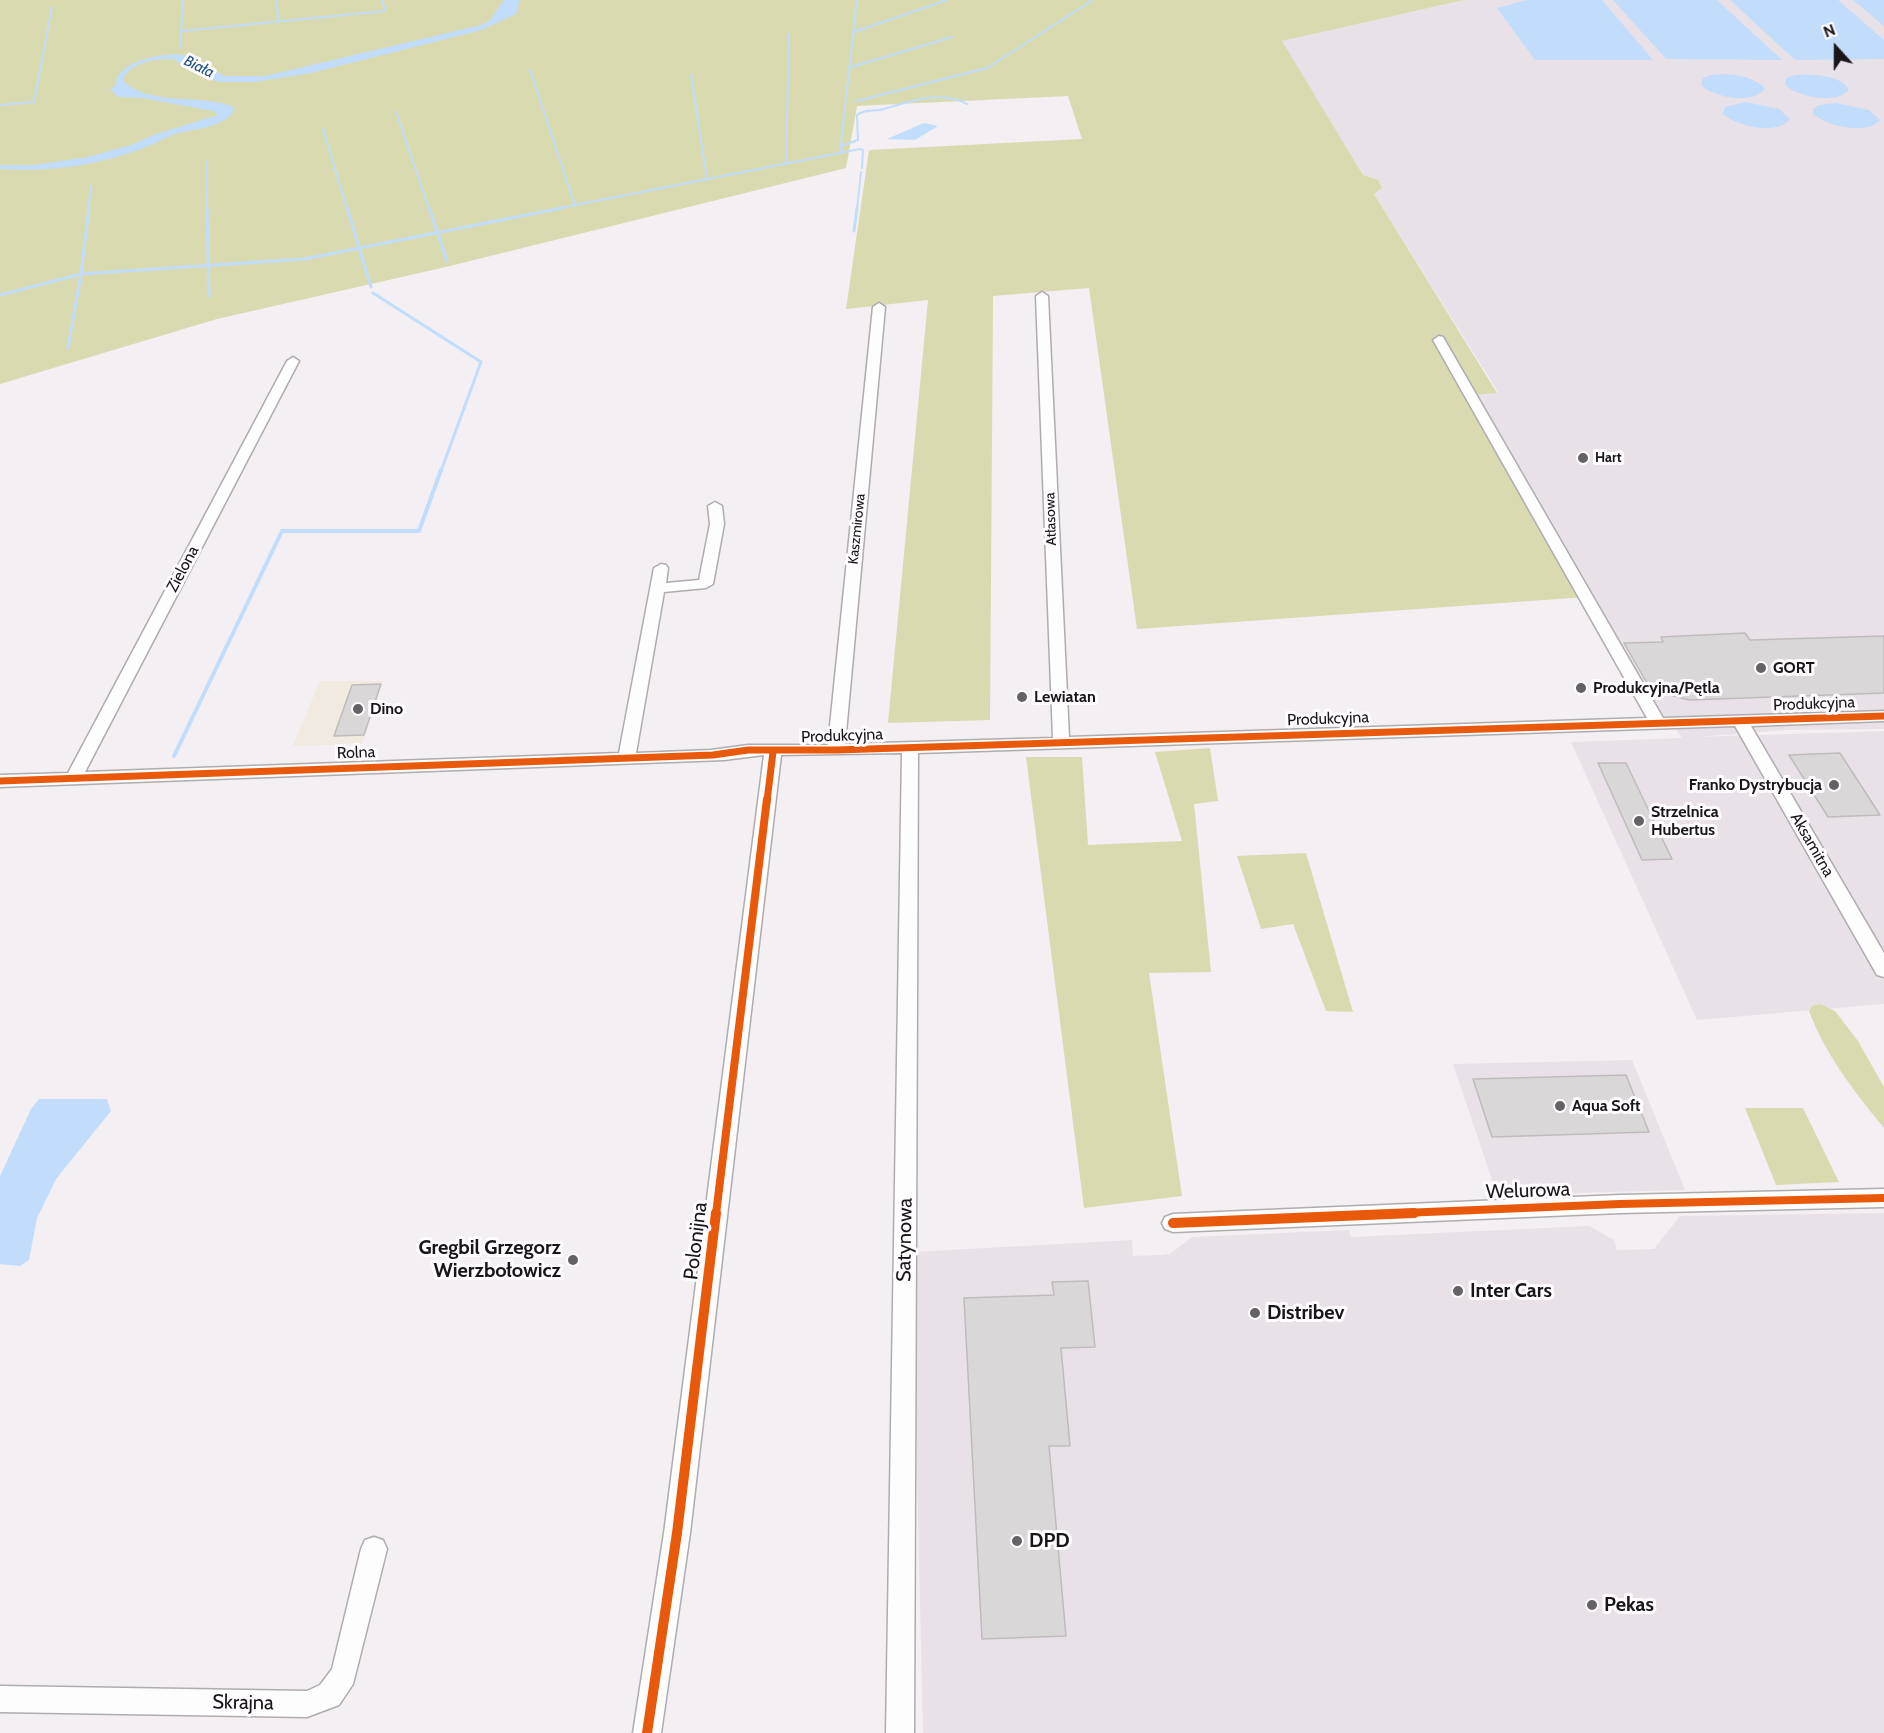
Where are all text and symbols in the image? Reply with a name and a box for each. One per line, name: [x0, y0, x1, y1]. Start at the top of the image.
north arrow: [1806, 18, 1866, 78]
text: N: [1821, 20, 1838, 42]
water label: Biała: [181, 52, 217, 82]
place label: Hart: [1595, 450, 1621, 466]
marker: Hart: [1576, 451, 1590, 465]
street label: Atłasowa: [1042, 492, 1060, 546]
street label: Kaszmirowa: [845, 493, 869, 565]
street label: Zielona: [163, 543, 203, 595]
place label: GORT: [1773, 658, 1815, 678]
marker: GORT: [1754, 661, 1768, 675]
place label: Produkcyjna/Pętla: [1593, 678, 1720, 698]
marker: Produkcyjna/Pętla: [1574, 681, 1588, 695]
place label: Lewiatan: [1034, 687, 1096, 707]
marker: Lewiatan: [1015, 690, 1029, 704]
street label: Produkcyjna: [1773, 693, 1855, 715]
place label: Dino: [370, 699, 403, 719]
marker: Dino: [351, 702, 365, 716]
street label: Produkcyjna: [1287, 708, 1369, 730]
street label: Produkcyjna: [801, 725, 883, 747]
street label: Rolna: [336, 743, 376, 763]
place label: Franko Dystrybucja: [1689, 775, 1822, 795]
marker: Franko Dystrybucja: [1827, 778, 1841, 792]
place label: Strzelnica Hubertus: [1651, 802, 1719, 840]
street label: Aksamitna: [1786, 810, 1838, 880]
marker: Strzelnica Hubertus: [1632, 814, 1646, 828]
place label: Aqua Soft: [1572, 1096, 1641, 1116]
marker: Aqua Soft: [1553, 1099, 1567, 1113]
street label: Welurowa: [1485, 1178, 1571, 1204]
street label: Satynowa: [892, 1198, 918, 1282]
street label: Polonijna: [679, 1201, 713, 1281]
place label: Gregbil Grzegorz Wierzbołowicz: [418, 1236, 561, 1283]
marker: Gregbil Grzegorz Wierzbołowicz: [566, 1253, 580, 1267]
place label: Inter Cars: [1470, 1279, 1552, 1303]
marker: Inter Cars: [1451, 1284, 1465, 1298]
place label: Distribev: [1267, 1301, 1344, 1325]
marker: Distribev: [1248, 1306, 1262, 1320]
place label: DPD: [1029, 1529, 1070, 1553]
marker: DPD: [1010, 1534, 1024, 1548]
place label: Pekas: [1604, 1593, 1654, 1617]
marker: Pekas: [1585, 1598, 1599, 1612]
street label: Skrajna: [212, 1690, 274, 1716]

